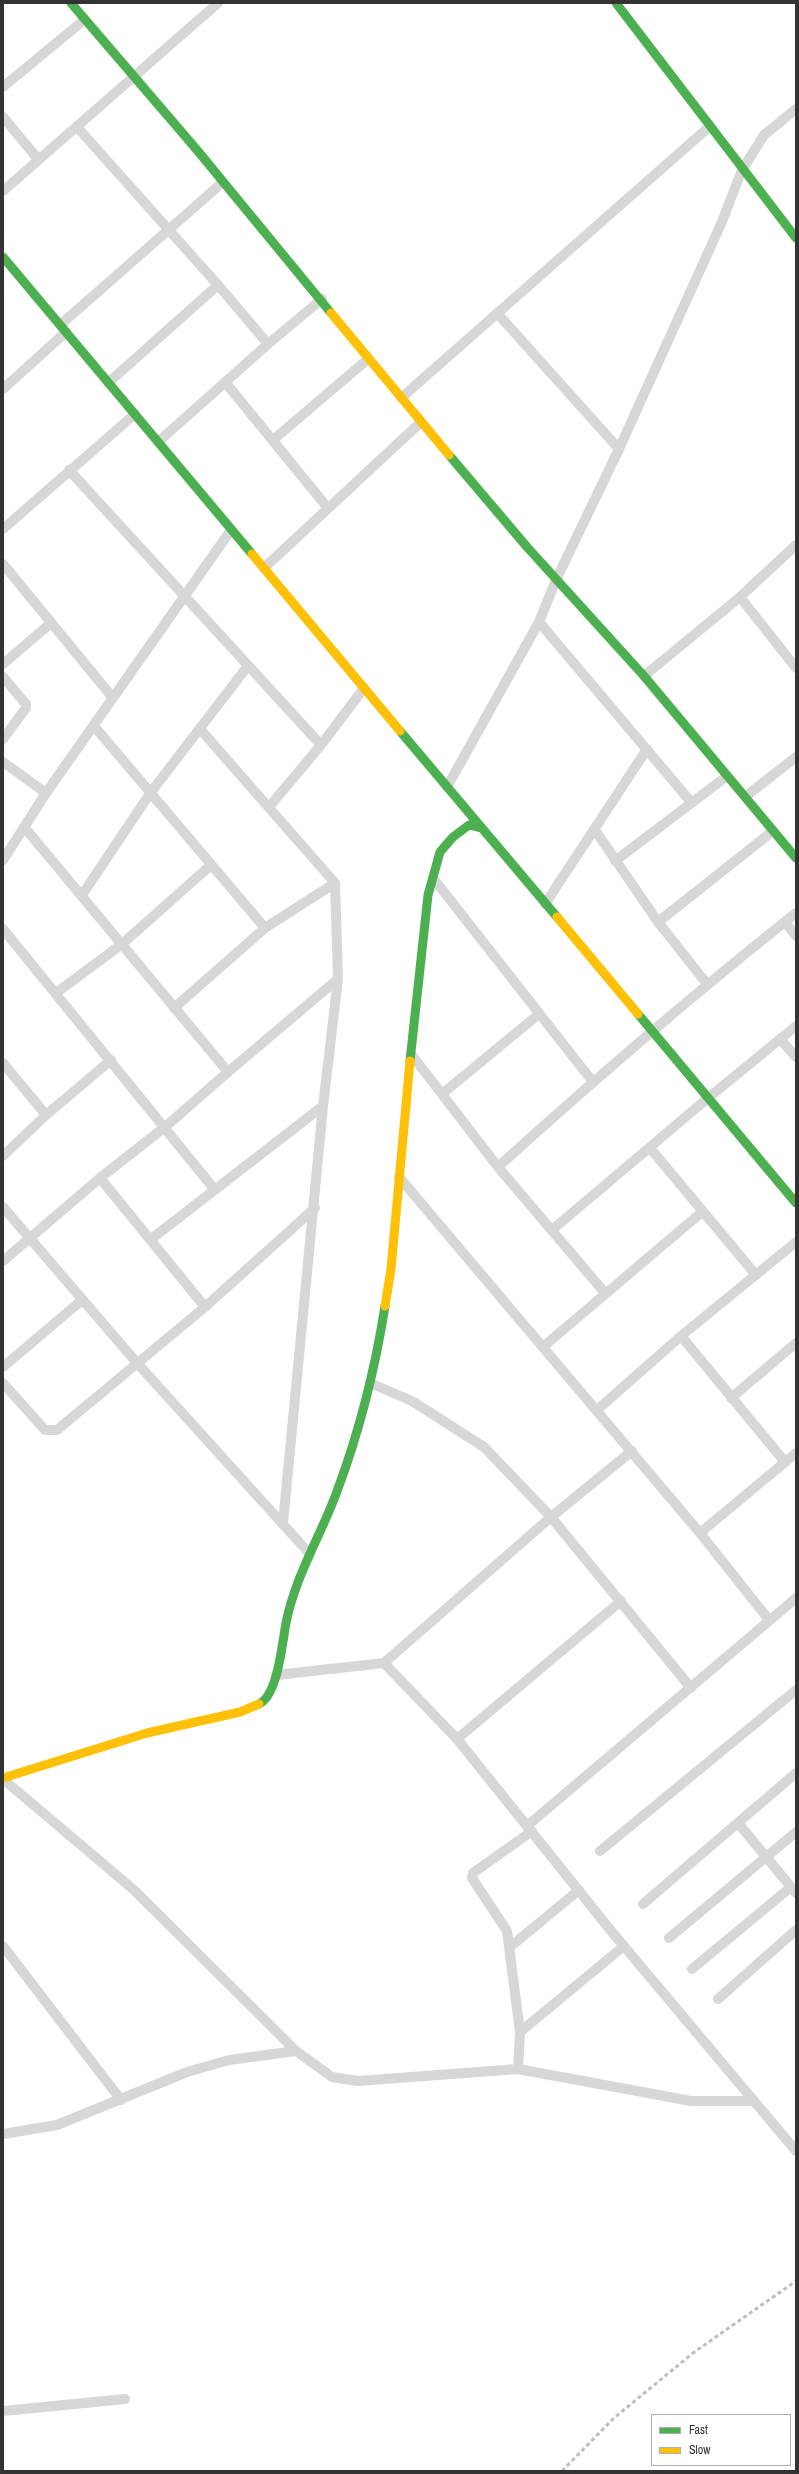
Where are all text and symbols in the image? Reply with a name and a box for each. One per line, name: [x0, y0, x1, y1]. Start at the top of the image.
legend: [651, 2414, 791, 2466]
text: Fast: [689, 2422, 708, 2438]
text: Slow: [689, 2442, 710, 2458]

